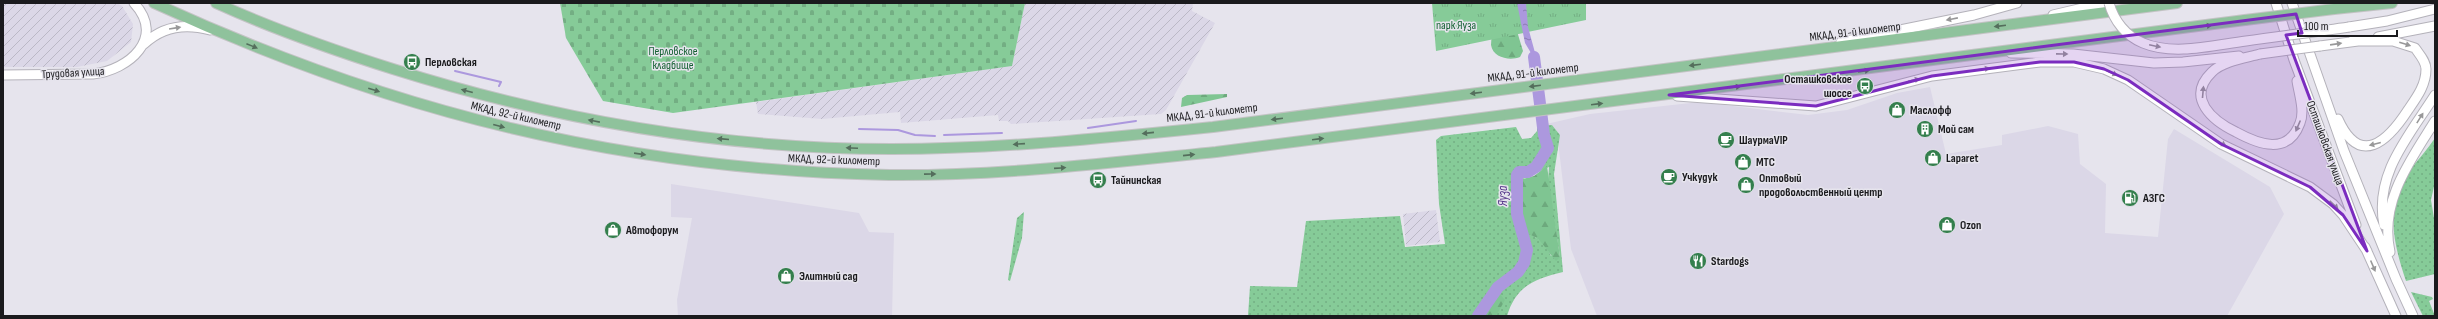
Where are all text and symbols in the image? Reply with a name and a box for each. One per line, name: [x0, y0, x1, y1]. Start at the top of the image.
scale bar: [2298, 12, 2397, 38]
one-way arrow: [1946, 17, 1958, 23]
park label: парк Яуза: [1436, 18, 1476, 33]
street label: МКАД, 91-й километр: [1809, 19, 1901, 45]
text: 100 m: [2304, 19, 2329, 34]
one-way arrow: [2200, 22, 2212, 29]
one-way arrow: [1994, 23, 2006, 29]
one-way arrow: [168, 24, 181, 30]
one-way arrow: [2330, 41, 2342, 47]
one-way arrow: [2399, 41, 2411, 47]
one-way arrow: [246, 43, 257, 49]
park label: Перловское кладбище: [648, 44, 698, 73]
one-way arrow: [2149, 44, 2161, 50]
one-way arrow: [2056, 51, 2069, 57]
bus stop icon: Перловская: [402, 52, 422, 72]
place label: Перловская: [425, 55, 477, 70]
street label: МКАД, 91-й километр: [1487, 60, 1579, 86]
one-way arrow: [1689, 62, 1701, 68]
street label: Трудовая улица: [41, 64, 105, 82]
one-way arrow: [1978, 66, 1990, 72]
one-way arrow: [1858, 68, 1870, 74]
one-way arrow: [2106, 70, 2117, 76]
place label: Осташковское шоссе: [1784, 72, 1852, 101]
bus stop icon: Осташковское шоссе: [1855, 76, 1875, 96]
one-way arrow: [1908, 77, 1920, 83]
one-way arrow: [1529, 82, 1541, 89]
one-way arrow: [1729, 84, 1741, 90]
one-way arrow: [2200, 86, 2207, 99]
one-way arrow: [368, 87, 380, 93]
one-way arrow: [461, 88, 474, 94]
one-way arrow: [1470, 90, 1482, 96]
street label: МКАД, 92-й километр: [469, 98, 563, 134]
street label: Осташковская улица: [2303, 99, 2347, 188]
street label: МКАД, 91-й километр: [1166, 100, 1258, 126]
shop icon: Маслофф: [1887, 100, 1907, 120]
one-way arrow: [1591, 101, 1604, 107]
place label: Маслофф: [1910, 103, 1951, 118]
one-way arrow: [2417, 113, 2424, 124]
one-way arrow: [1271, 115, 1283, 122]
one-way arrow: [588, 117, 600, 123]
building icon: Мой сам: [1915, 119, 1935, 139]
one-way arrow: [2295, 120, 2301, 132]
place label: Мой сам: [1938, 122, 1974, 137]
one-way arrow: [492, 124, 505, 130]
one-way arrow: [1142, 130, 1154, 137]
cafe icon: ШаурмаVIP: [1716, 130, 1736, 150]
place label: ШаурмаVIP: [1739, 133, 1788, 148]
one-way arrow: [717, 136, 729, 143]
one-way arrow: [1312, 136, 1324, 142]
one-way arrow: [2215, 140, 2227, 147]
one-way arrow: [1013, 141, 1025, 148]
one-way arrow: [2369, 141, 2381, 147]
one-way arrow: [846, 144, 858, 151]
shop icon: Laparet: [1923, 148, 1943, 168]
one-way arrow: [634, 151, 646, 157]
street label: МКАД, 92-й километр: [788, 151, 880, 169]
place label: Laparet: [1946, 151, 1978, 166]
one-way arrow: [1183, 152, 1195, 158]
shop icon: МТС: [1733, 152, 1753, 172]
place label: МТС: [1756, 155, 1775, 170]
one-way arrow: [1054, 164, 1066, 171]
cafe icon: Учкудук: [1659, 167, 1679, 187]
bus stop icon: Тайнинская: [1088, 170, 1108, 190]
place label: Учкудук: [1682, 170, 1718, 185]
one-way arrow: [924, 171, 937, 177]
place label: Оптовый продовольственный центр: [1759, 171, 1883, 200]
place label: Тайнинская: [1111, 173, 1161, 188]
shop icon: Оптовый продовольственный центр: [1736, 175, 1756, 195]
water label: Яуза: [1495, 185, 1511, 207]
fuel station icon: АЗГС: [2120, 188, 2140, 208]
place label: АЗГС: [2142, 191, 2165, 206]
one-way arrow: [2329, 200, 2339, 210]
shop icon: Ozon: [1937, 215, 1957, 235]
place label: Ozon: [1960, 218, 1981, 233]
shop icon: Автофорум: [603, 220, 623, 240]
place label: Автофорум: [625, 223, 678, 238]
restaurant icon: Stardogs: [1688, 251, 1708, 271]
place label: Stardogs: [1711, 254, 1749, 269]
one-way arrow: [2370, 261, 2376, 272]
shop icon: Элитный сад: [776, 266, 796, 286]
place label: Элитный сад: [799, 269, 858, 284]

